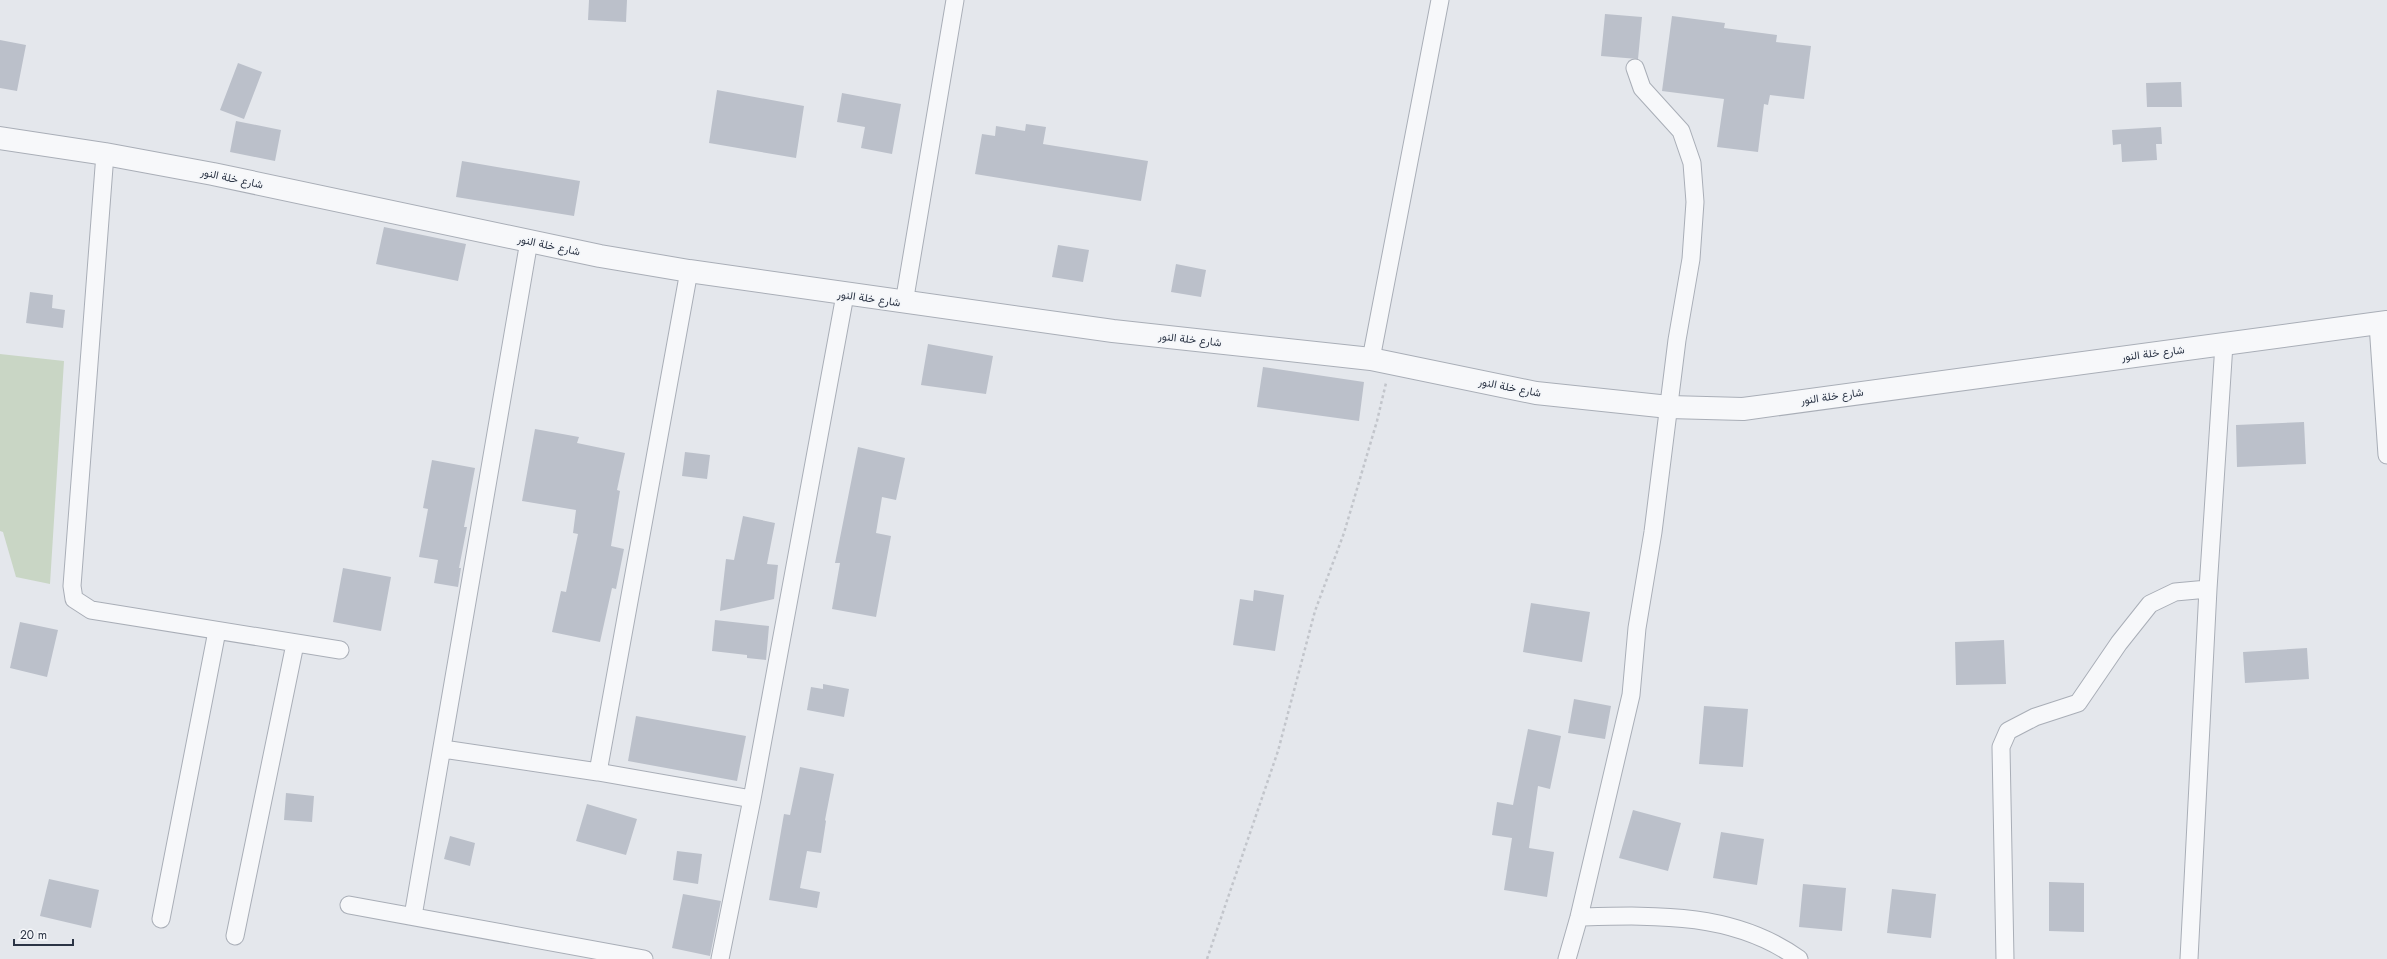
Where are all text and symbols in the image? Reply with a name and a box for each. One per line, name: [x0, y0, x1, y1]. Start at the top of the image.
street label: شارع خلة النور: [198, 163, 265, 192]
street label: شارع خلة النور: [515, 230, 582, 259]
street label: شارع خلة النور: [836, 286, 902, 310]
street label: شارع خلة النور: [1157, 328, 1223, 350]
street label: شارع خلة النور: [2120, 341, 2186, 365]
street label: شارع خلة النور: [1476, 373, 1543, 401]
street label: شارع خلة النور: [1799, 384, 1865, 408]
scale bar: [14, 921, 73, 947]
text: 20 m: [20, 926, 47, 944]

